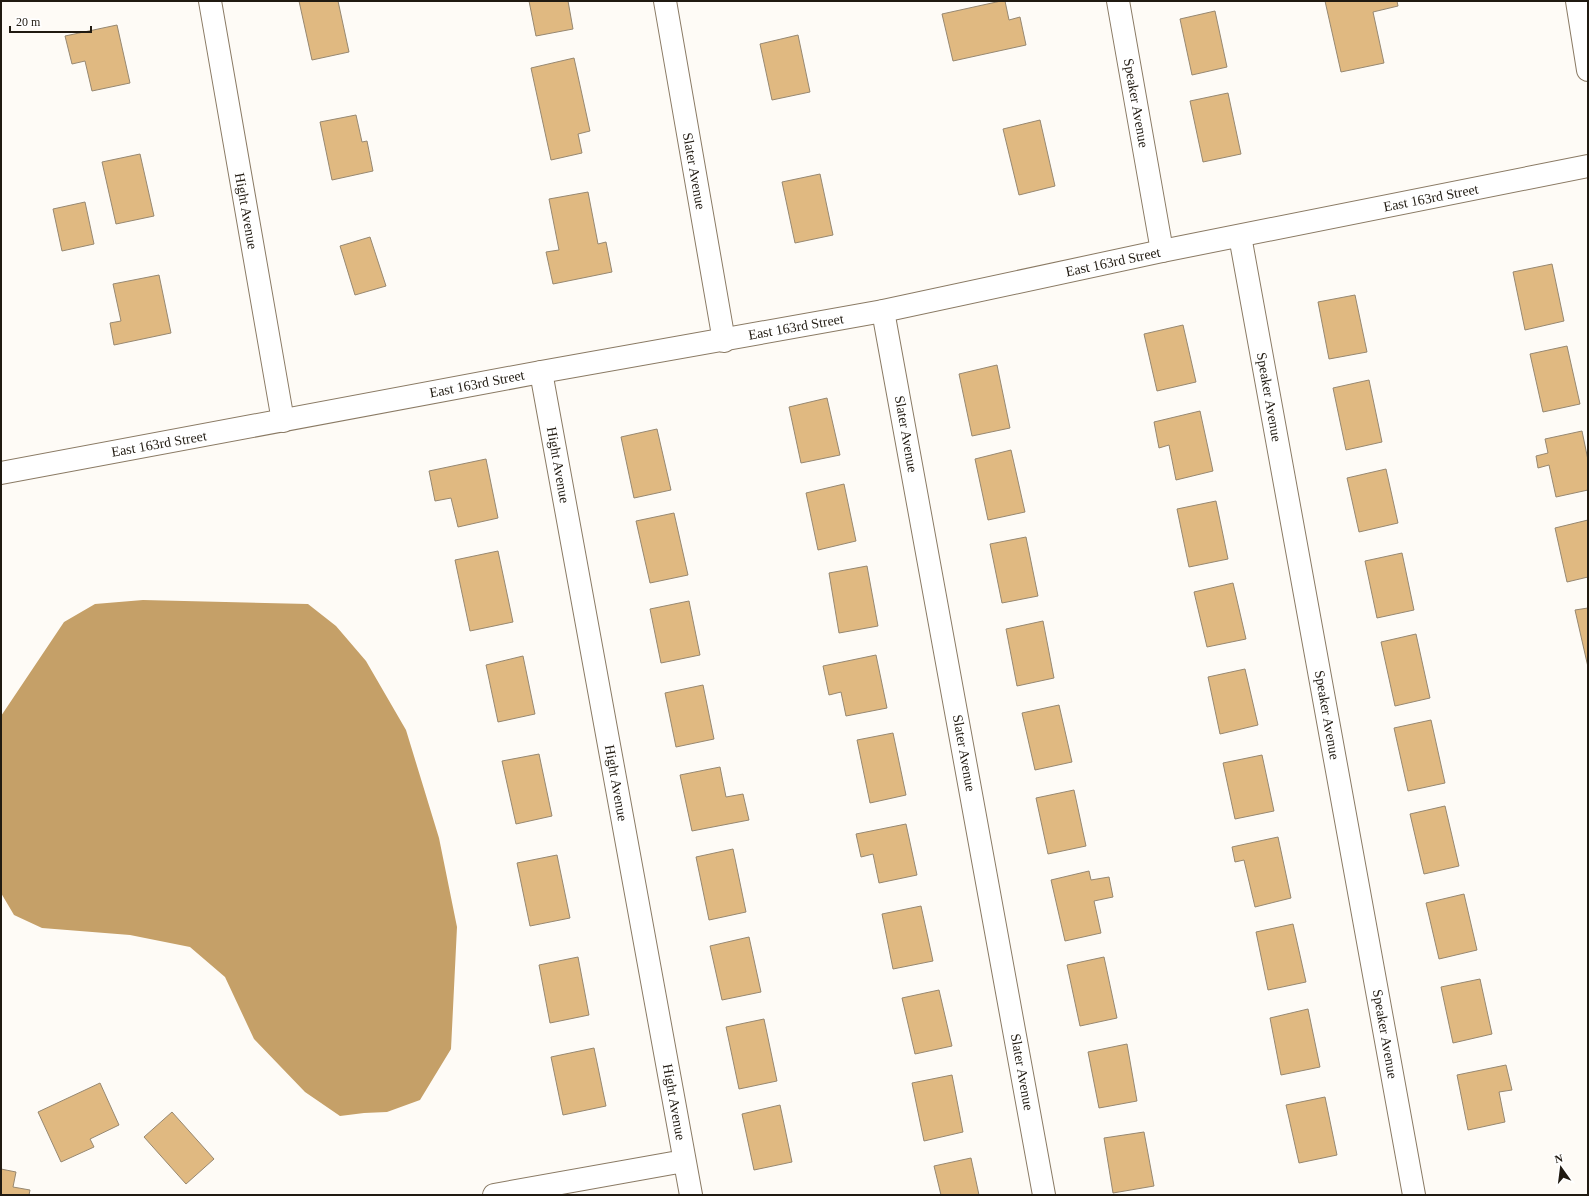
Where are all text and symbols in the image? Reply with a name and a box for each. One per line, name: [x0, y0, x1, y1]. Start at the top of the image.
scale bar: [10, 8, 91, 34]
text: 20 m: [16, 15, 41, 29]
street label: Speaker Avenue: [1121, 57, 1151, 149]
street label: Slater Avenue: [680, 131, 708, 211]
street label: Hight Avenue: [232, 172, 260, 250]
street label: East 163rd Street: [1382, 181, 1480, 215]
street label: East 163rd Street: [1064, 245, 1162, 279]
street label: East 163rd Street: [747, 311, 845, 343]
street label: Speaker Avenue: [1254, 351, 1284, 443]
street label: East 163rd Street: [428, 367, 526, 401]
street label: Slater Avenue: [892, 394, 920, 474]
street label: Hight Avenue: [544, 426, 572, 504]
street label: East 163rd Street: [110, 428, 208, 460]
street label: Speaker Avenue: [1312, 669, 1342, 761]
street label: Slater Avenue: [950, 713, 978, 793]
street label: Hight Avenue: [602, 744, 630, 822]
street label: Speaker Avenue: [1370, 988, 1400, 1080]
street label: Slater Avenue: [1008, 1032, 1036, 1112]
street label: Hight Avenue: [660, 1063, 688, 1141]
north arrow: [1541, 1148, 1581, 1188]
text: N: [1553, 1152, 1564, 1165]

